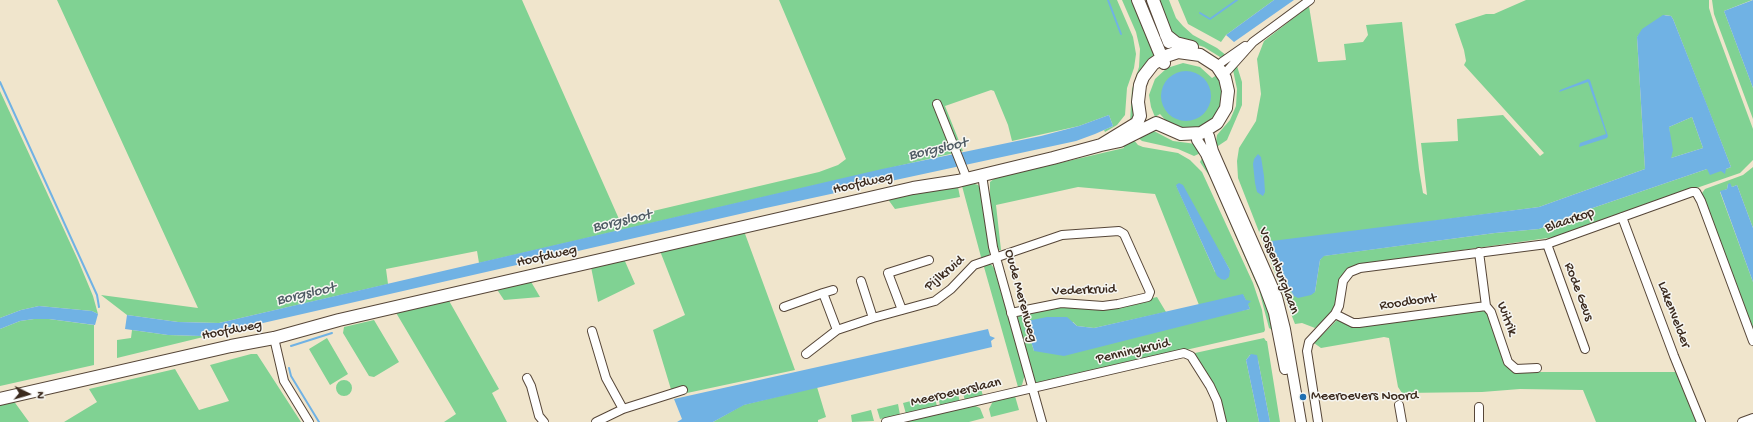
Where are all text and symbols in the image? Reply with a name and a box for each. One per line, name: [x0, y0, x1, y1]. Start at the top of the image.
water label: Borgsloot: [907, 135, 969, 165]
street label: Hoofdweg: [831, 169, 895, 199]
street label: Blaarkop: [1543, 205, 1597, 237]
water label: Borgsloot: [591, 207, 653, 237]
street label: Vossenburglaan: [1254, 225, 1302, 317]
street label: Hoofdweg: [515, 242, 579, 272]
street label: Oude Merenweg: [1000, 248, 1040, 344]
street label: Pijlkruid: [922, 252, 968, 296]
street label: Rode Geus: [1559, 260, 1597, 324]
street label: Lakenvelder: [1653, 279, 1693, 351]
water label: Borgsloot: [275, 280, 337, 310]
street label: Vederkruid: [1052, 281, 1116, 301]
street label: Roodbont: [1379, 291, 1437, 315]
street label: Witrik: [1492, 300, 1520, 338]
street label: Hoofdweg: [200, 317, 264, 345]
street label: Penningkruid: [1095, 335, 1171, 369]
north arrow: [8, 374, 48, 414]
street label: Meeroeverslaan: [909, 374, 1003, 412]
place label: Meeroevers Noord: [1311, 389, 1418, 405]
text: N: [34, 391, 46, 399]
marker: Meeroevers Noord: [1298, 392, 1308, 402]

